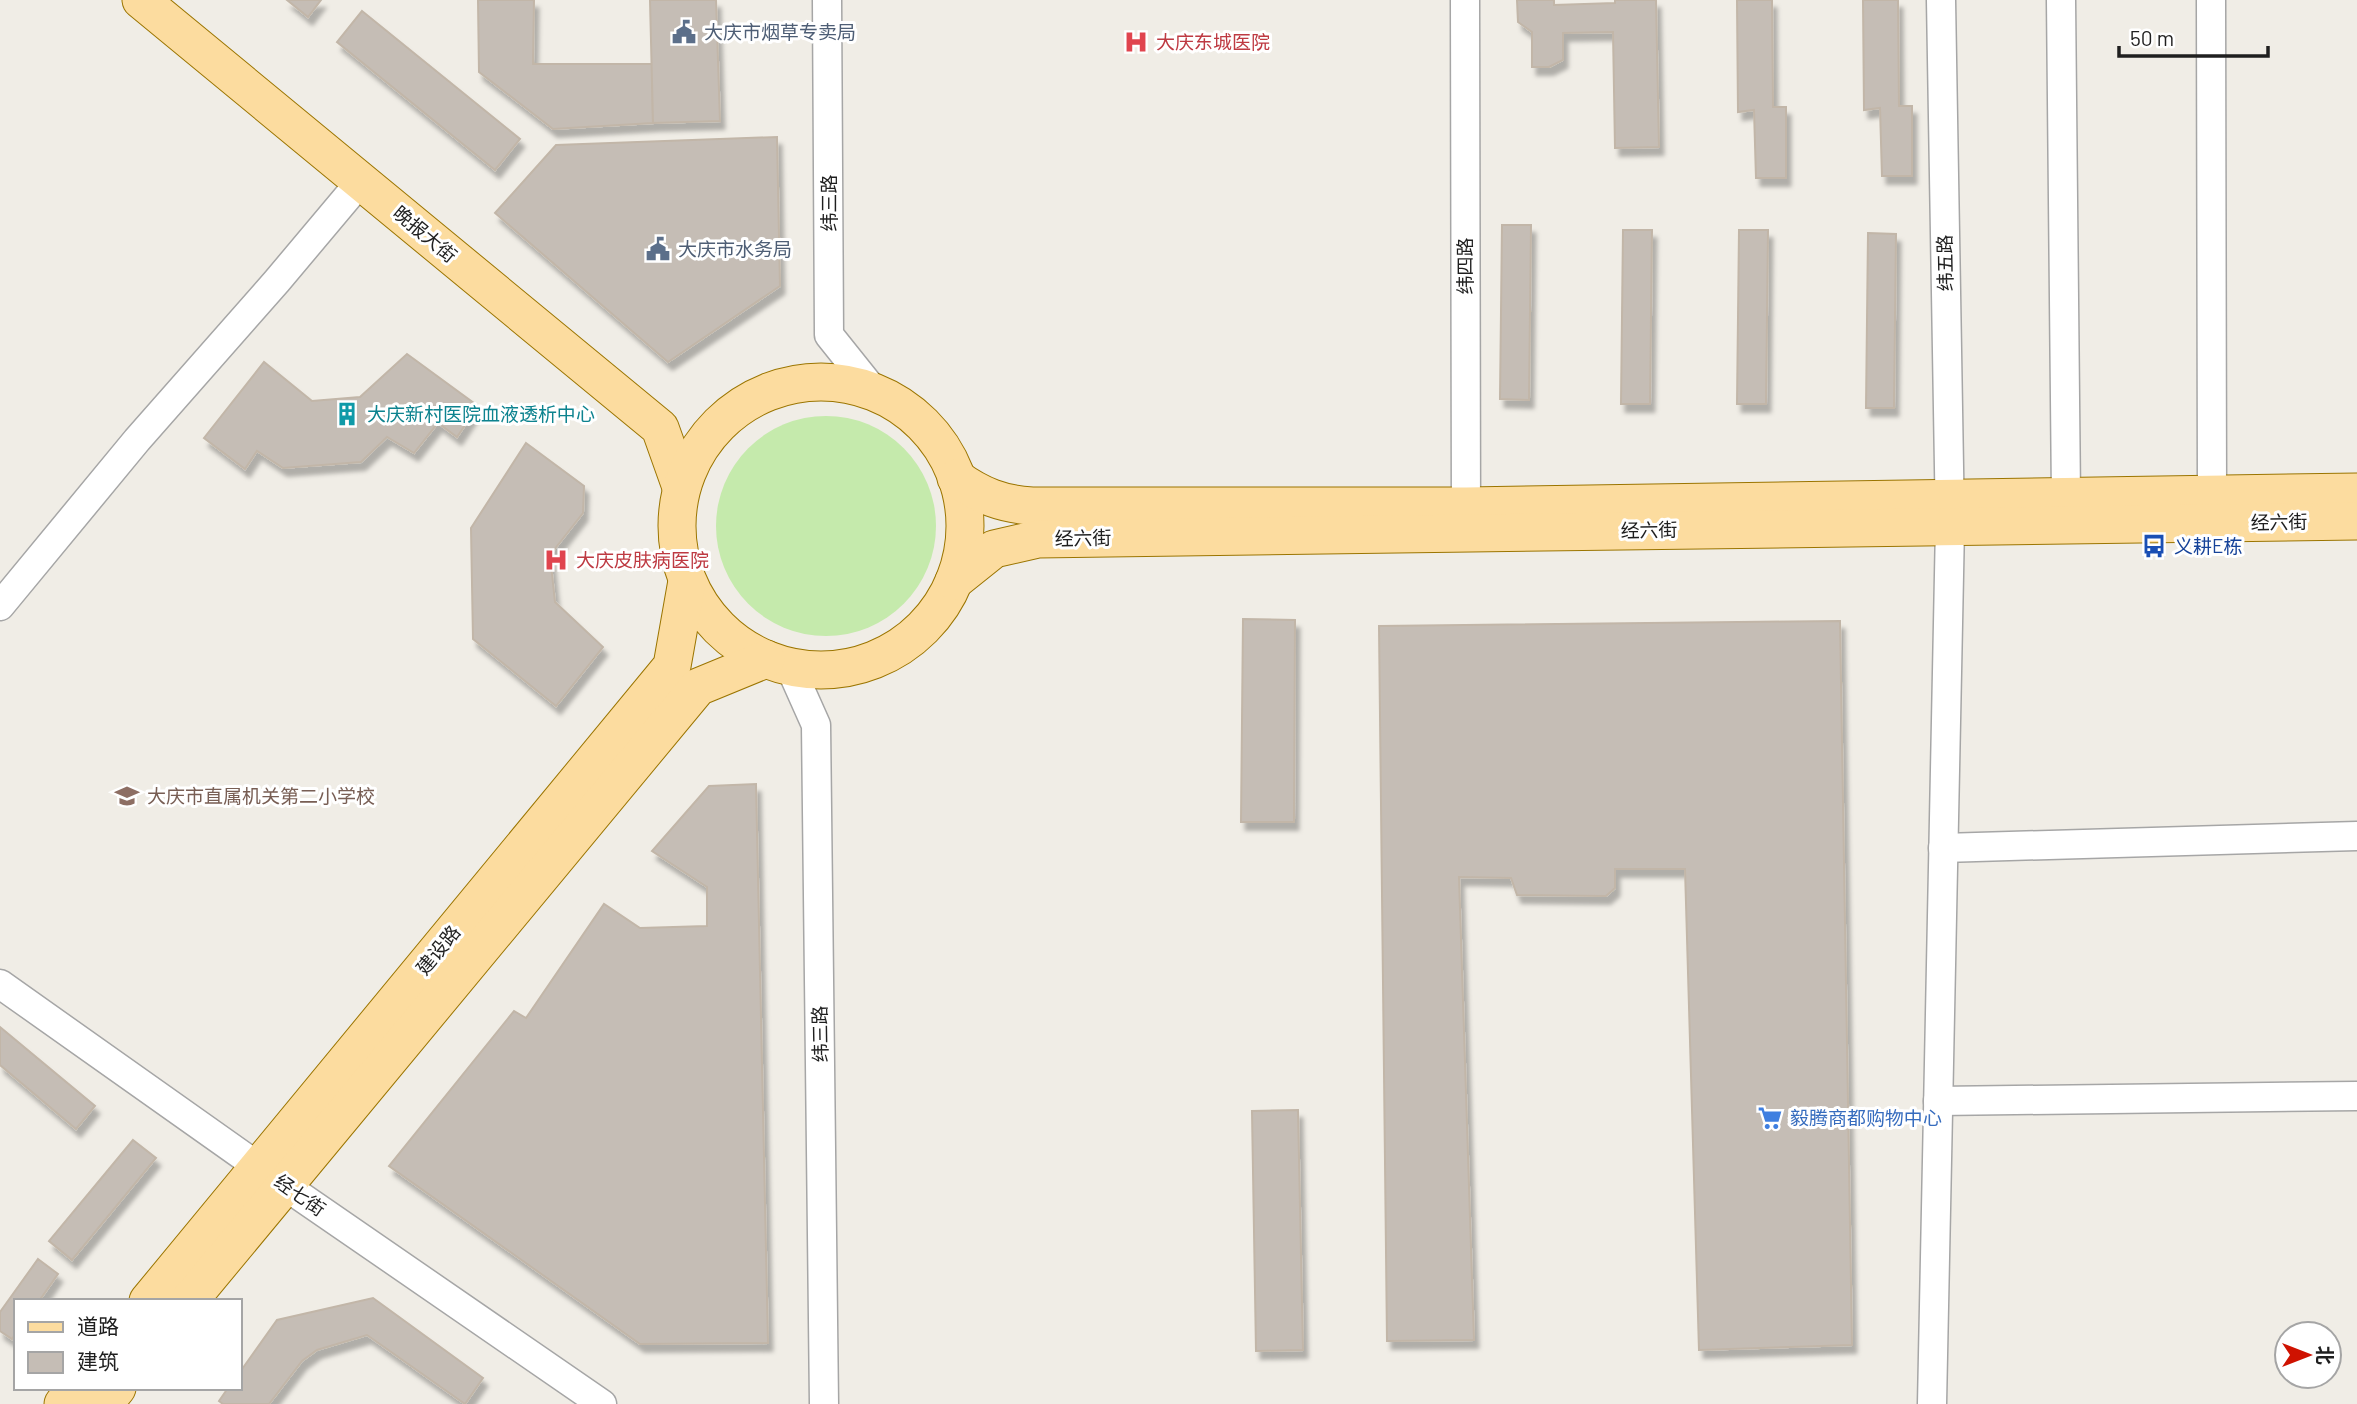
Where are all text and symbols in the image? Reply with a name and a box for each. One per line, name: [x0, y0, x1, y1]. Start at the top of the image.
scale bar: [2119, 14, 2268, 58]
public building icon: 大庆市烟草专卖局: [670, 18, 698, 46]
place label: 大庆市烟草专卖局: [704, 20, 856, 43]
text: 50 m: [2130, 25, 2174, 50]
hospital icon: 大庆东城医院: [1122, 28, 1150, 56]
place label: 大庆东城医院: [1156, 30, 1270, 53]
street label: 纬三路: [817, 174, 840, 232]
street label: 晚报大街: [389, 200, 462, 267]
street label: 纬五路: [1933, 234, 1956, 292]
public building icon: 大庆市水务局: [644, 235, 672, 263]
place label: 大庆市水务局: [678, 237, 792, 260]
street label: 纬四路: [1453, 237, 1476, 295]
building icon: 大庆新村医院血液透析中心: [333, 400, 361, 428]
place label: 大庆新村医院血液透析中心: [367, 402, 595, 425]
street label: 经六街: [2250, 510, 2308, 533]
street label: 经六街: [1620, 518, 1678, 541]
street label: 经六街: [1054, 526, 1112, 549]
bus stop icon: 义耕E栋: [2140, 532, 2168, 560]
place label: 义耕E栋: [2174, 534, 2243, 557]
hospital icon: 大庆皮肤病医院: [542, 546, 570, 574]
place label: 大庆皮肤病医院: [576, 548, 709, 571]
school or university icon: 大庆市直属机关第二小学校: [113, 782, 141, 810]
place label: 大庆市直属机关第二小学校: [147, 784, 375, 807]
street label: 建设路: [411, 920, 464, 979]
street label: 纬三路: [808, 1005, 831, 1063]
supermarket icon: 毅腾商都购物中心: [1756, 1104, 1784, 1132]
place label: 毅腾商都购物中心: [1790, 1106, 1942, 1129]
street label: 经七街: [270, 1169, 330, 1220]
legend: [14, 1299, 242, 1390]
text: 道路: [77, 1313, 119, 1338]
north arrow: [2273, 1320, 2343, 1390]
text: 北: [2314, 1345, 2337, 1365]
text: 建筑: [77, 1348, 119, 1373]

